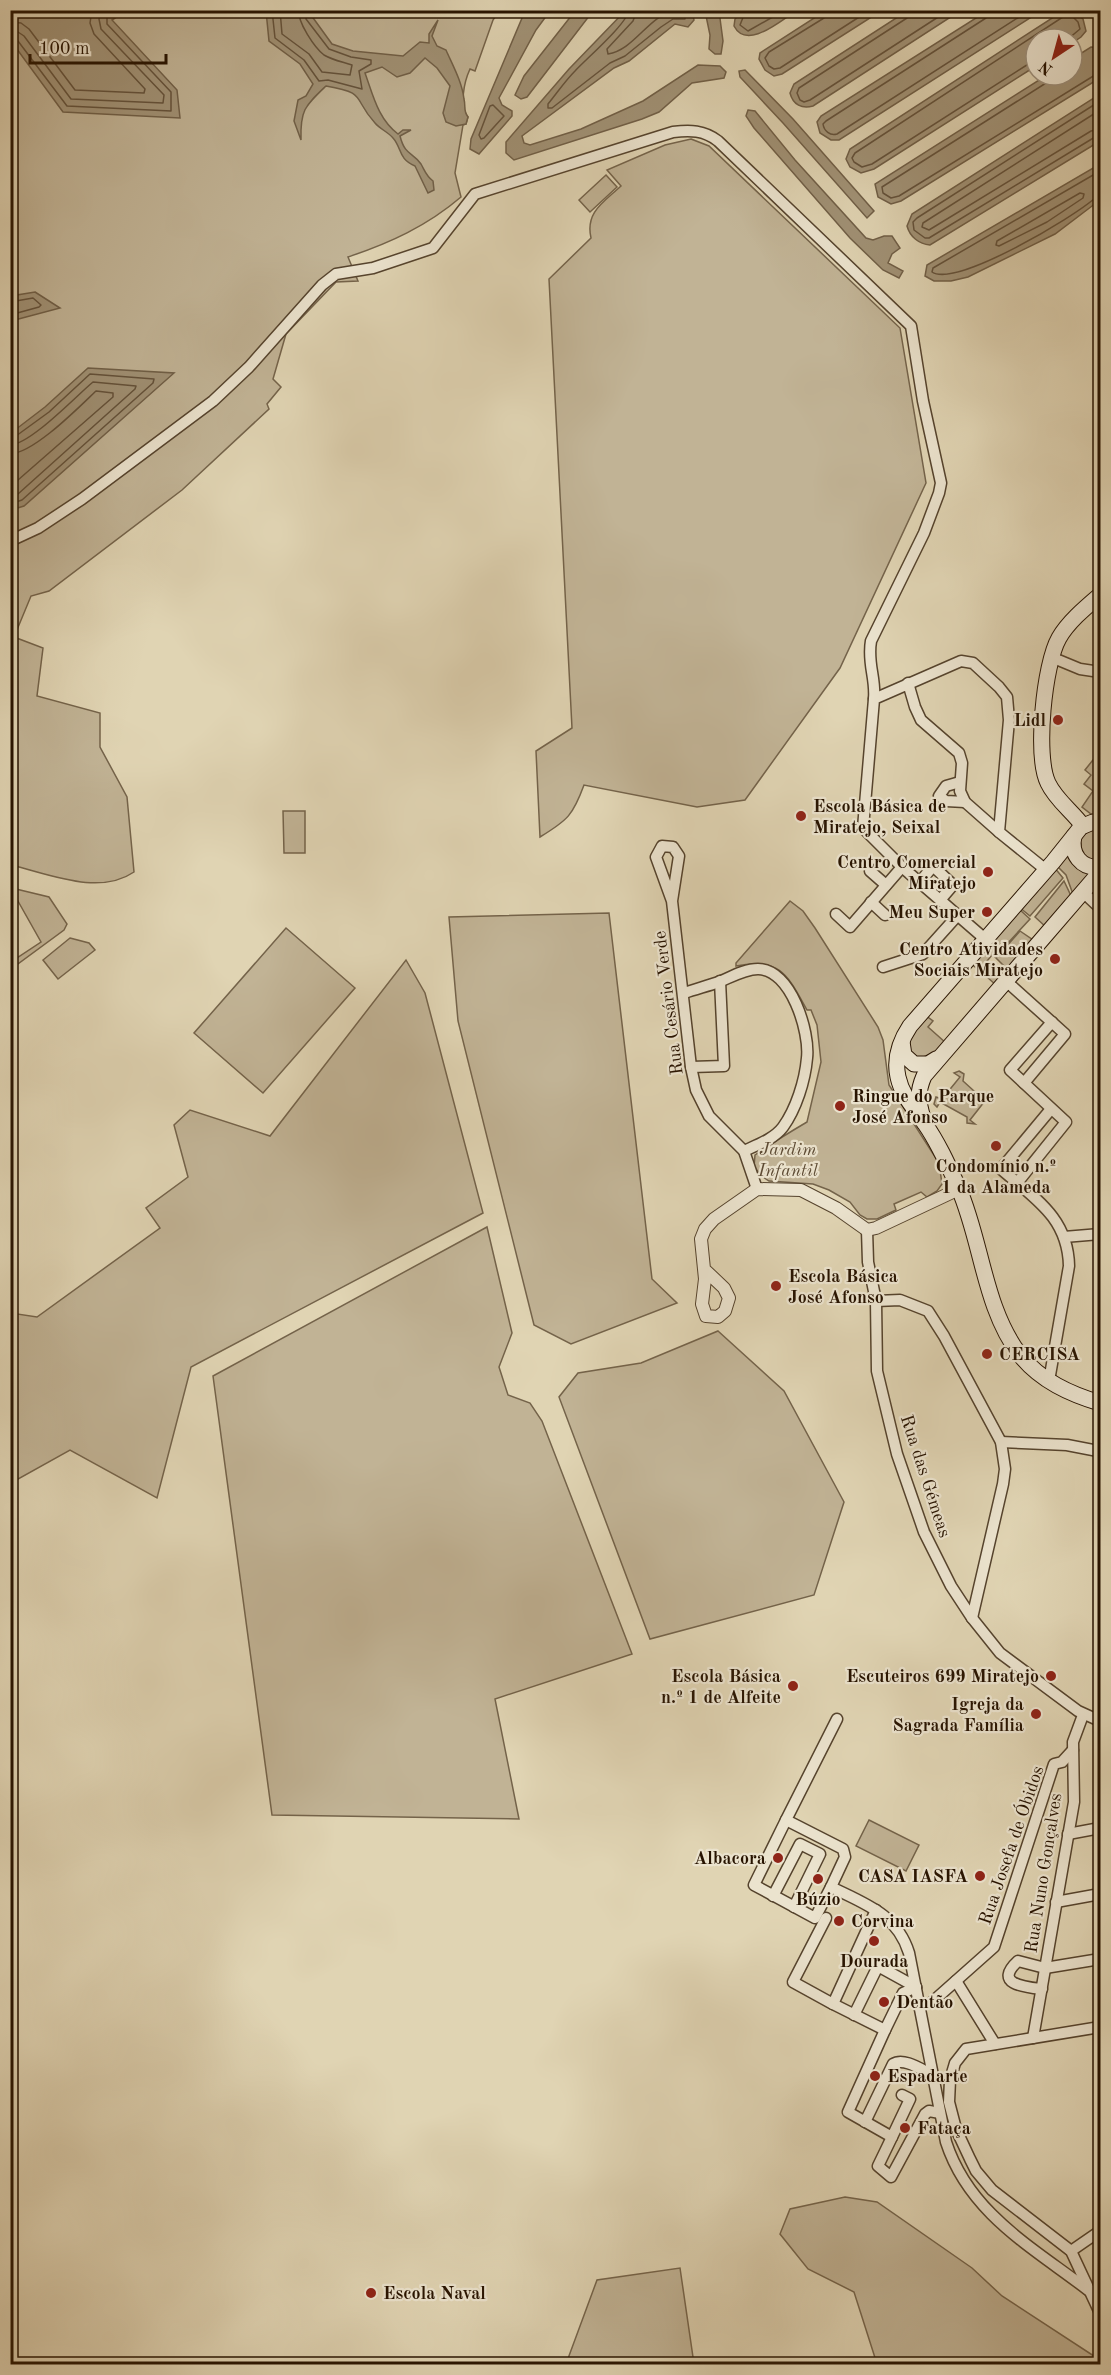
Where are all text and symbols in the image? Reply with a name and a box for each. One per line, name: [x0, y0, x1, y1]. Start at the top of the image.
scale bar: [30, 27, 166, 65]
north arrow: [1024, 27, 1084, 87]
text: 100 m: [39, 40, 90, 58]
text: N: [1036, 57, 1056, 78]
place label: Lidl: [1013, 712, 1046, 730]
marker: Lidl: [1051, 713, 1065, 727]
place label: Escola Básica de Miratejo, Seixal: [813, 798, 946, 837]
marker: Escola Básica de Miratejo, Seixal: [794, 809, 808, 823]
place label: Centro Comercial Miratejo: [837, 854, 976, 893]
marker: Centro Comercial Miratejo: [981, 865, 995, 879]
place label: Meu Super: [888, 904, 975, 922]
marker: Meu Super: [980, 905, 994, 919]
street label: Rua Cesário Verde: [651, 930, 687, 1076]
place label: Centro Atividades Sociais Miratejo: [899, 941, 1043, 980]
marker: Centro Atividades Sociais Miratejo: [1048, 952, 1062, 966]
place label: Ringue do Parque José Afonso: [852, 1088, 994, 1127]
marker: Ringue do Parque José Afonso: [833, 1099, 847, 1113]
marker: Condomínio n.º 1 da Alameda: [989, 1139, 1003, 1153]
park label: Jardim Infantil: [757, 1141, 819, 1180]
place label: Condomínio n.º 1 da Alameda: [936, 1158, 1056, 1197]
place label: Escola Básica José Afonso: [788, 1268, 898, 1307]
marker: Escola Básica José Afonso: [769, 1279, 783, 1293]
place label: CERCISA: [999, 1346, 1080, 1364]
marker: CERCISA: [980, 1347, 994, 1361]
street label: Rua das Gémeas: [897, 1413, 953, 1540]
place label: Escola Básica n.º 1 de Alfeite: [661, 1668, 781, 1707]
place label: Escuteiros 699 Miratejo: [846, 1668, 1039, 1686]
marker: Escuteiros 699 Miratejo: [1044, 1669, 1058, 1683]
marker: Escola Básica n.º 1 de Alfeite: [786, 1679, 800, 1693]
place label: Igreja da Sagrada Família: [893, 1696, 1024, 1735]
marker: Igreja da Sagrada Família: [1029, 1707, 1043, 1721]
street label: Rua Josefa de Óbidos: [972, 1762, 1048, 1927]
street label: Rua Nuno Gonçalves: [1022, 1792, 1066, 1954]
place label: Albacora: [694, 1850, 766, 1868]
marker: Albacora: [771, 1851, 785, 1865]
place label: CASA IASFA: [858, 1868, 968, 1886]
marker: CASA IASFA: [973, 1869, 987, 1883]
marker: Búzio: [811, 1872, 825, 1886]
place label: Búzio: [795, 1891, 841, 1909]
place label: Corvina: [851, 1913, 914, 1931]
marker: Corvina: [832, 1914, 846, 1928]
marker: Dourada: [867, 1934, 881, 1948]
place label: Dourada: [840, 1953, 908, 1971]
place label: Dentão: [896, 1994, 953, 2012]
marker: Dentão: [877, 1995, 891, 2009]
place label: Espadarte: [887, 2068, 968, 2086]
marker: Espadarte: [868, 2069, 882, 2083]
place label: Fataça: [917, 2120, 971, 2138]
marker: Fataça: [898, 2121, 912, 2135]
place label: Escola Naval: [383, 2285, 486, 2303]
marker: Escola Naval: [364, 2286, 378, 2300]

